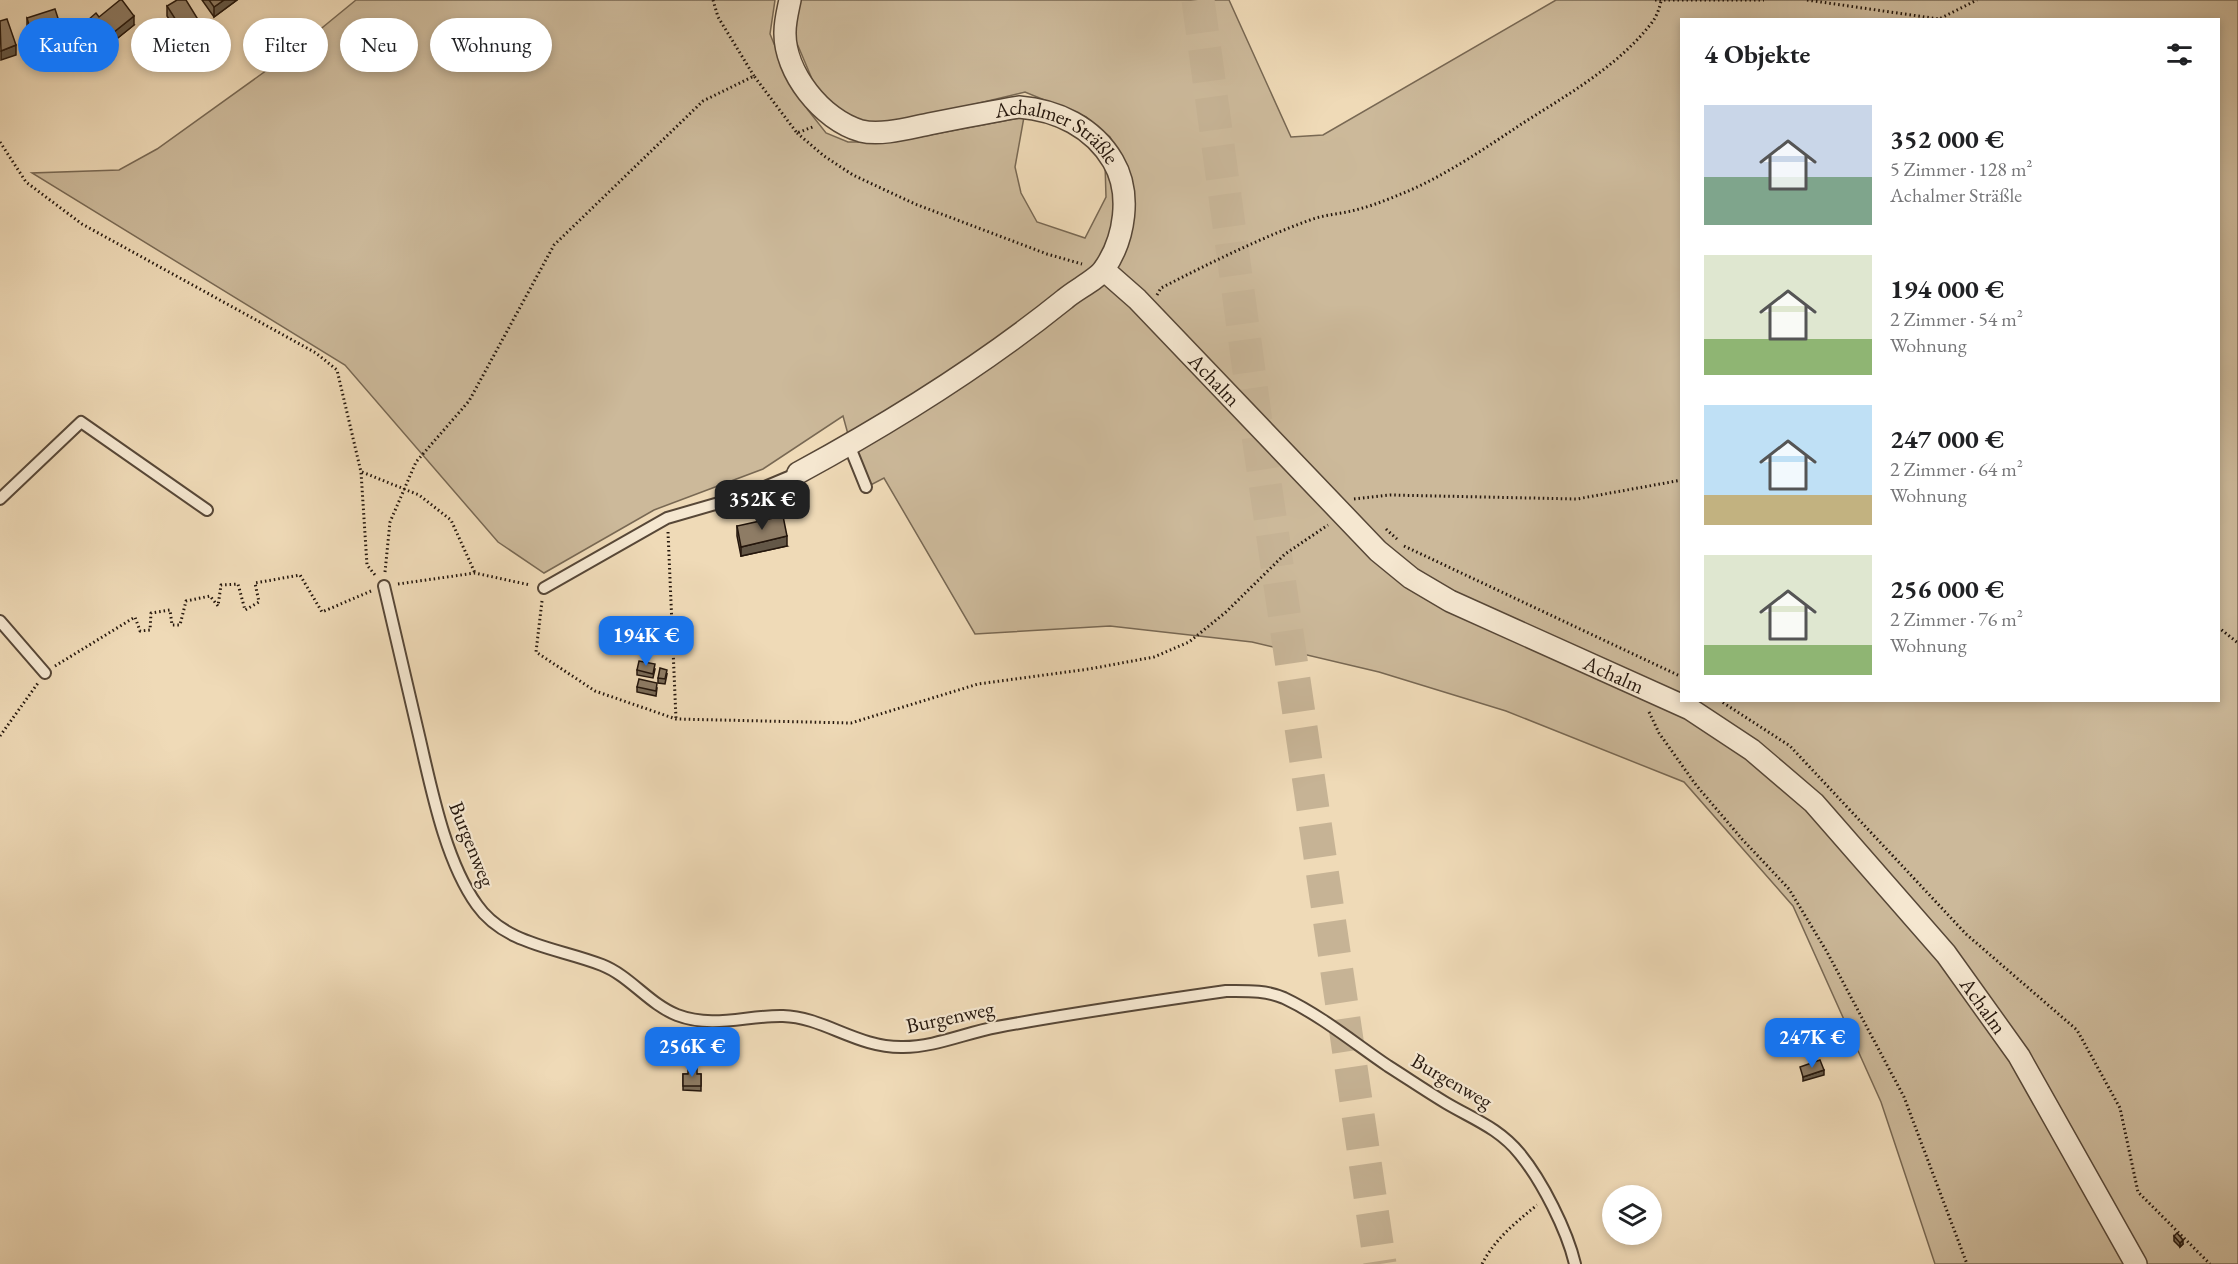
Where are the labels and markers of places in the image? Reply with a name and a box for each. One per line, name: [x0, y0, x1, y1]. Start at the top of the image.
pin: 352K €: [713, 480, 811, 531]
pin: 194K €: [597, 616, 695, 667]
pin: 247K €: [1763, 1018, 1861, 1069]
pin: 256K €: [643, 1027, 741, 1078]

